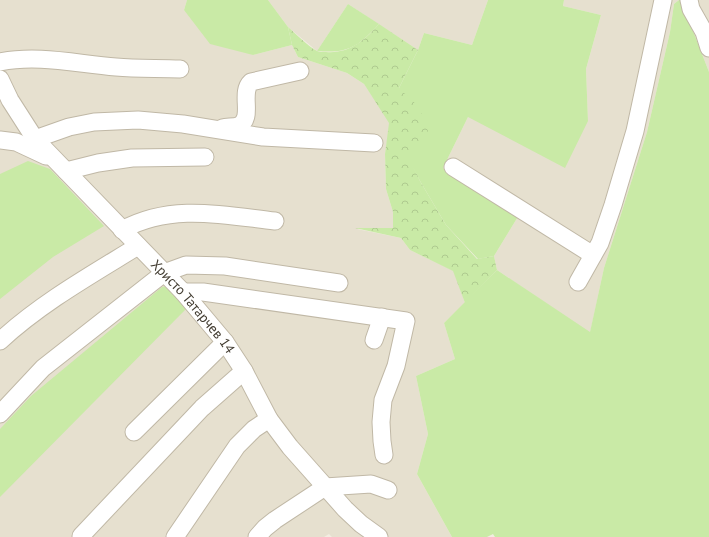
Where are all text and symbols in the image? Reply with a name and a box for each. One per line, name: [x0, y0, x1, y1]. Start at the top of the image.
street label: Христо Татарчев 14: [147, 255, 239, 357]

